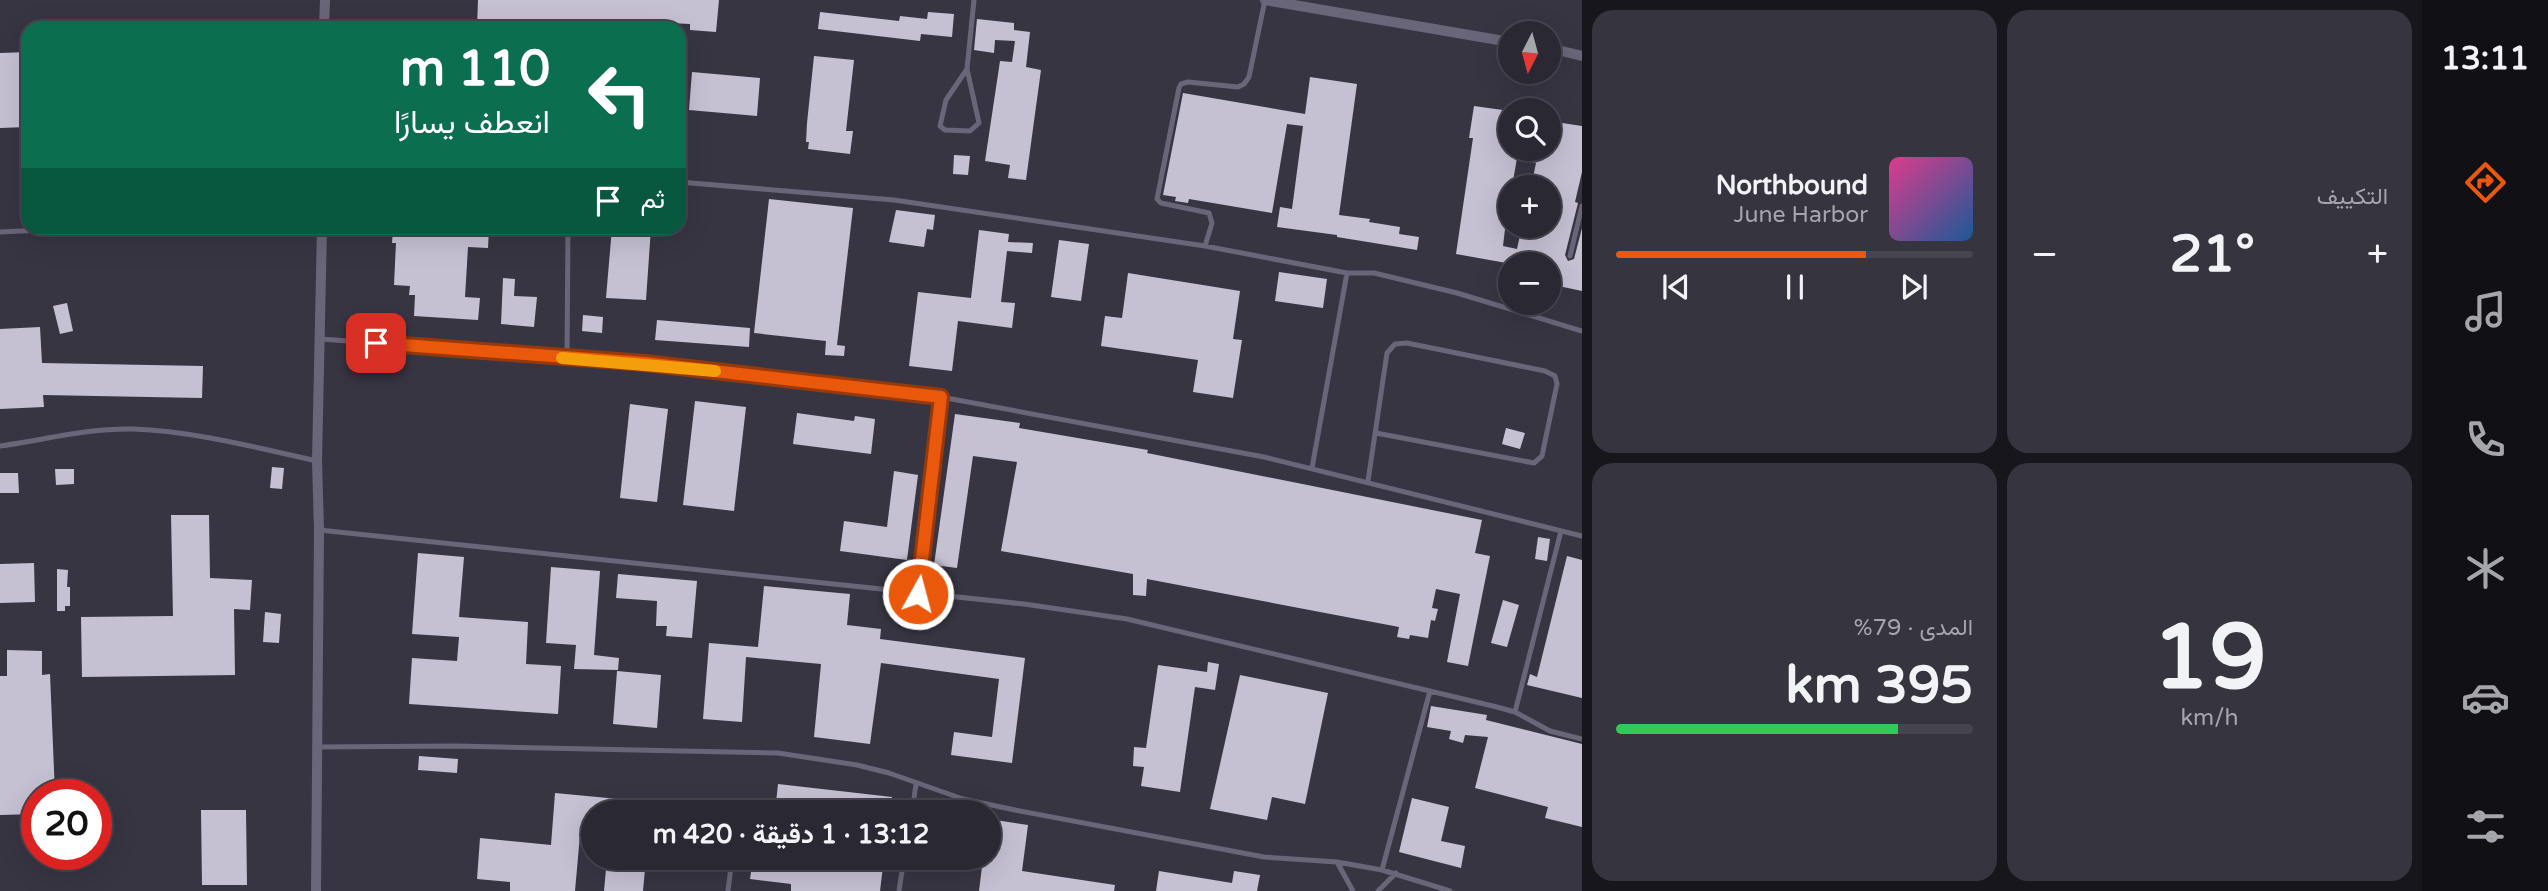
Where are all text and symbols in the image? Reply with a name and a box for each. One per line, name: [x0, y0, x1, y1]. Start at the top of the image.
north arrow: [1498, 21, 1561, 84]
map controls: [1498, 21, 1561, 315]
text: 110 m: [400, 40, 550, 99]
text: 13:11: [2441, 40, 2529, 78]
icon: left: [574, 49, 665, 140]
button: search: [1498, 98, 1561, 161]
text: انعطف يسارًا: [394, 104, 550, 142]
icon: directions: [2461, 158, 2510, 207]
text: Northbound: [1716, 170, 1868, 201]
button: +: [1498, 175, 1561, 238]
icon: arrive: [589, 182, 627, 220]
text: التكييف: [2317, 183, 2388, 211]
text: ثم: [641, 184, 665, 215]
text: June Harbor: [1734, 201, 1868, 229]
text: 21°: [2170, 223, 2255, 286]
text: −: [2031, 232, 2058, 278]
text: +: [2367, 232, 2388, 278]
button: −: [1498, 252, 1561, 315]
icon: previous: [1657, 268, 1695, 306]
icon: pause: [1776, 268, 1814, 306]
icon: next: [1895, 268, 1933, 306]
icon: music: [2461, 287, 2510, 336]
pin: [346, 313, 406, 373]
icon: arrive: [357, 324, 395, 362]
icon: phone: [2461, 415, 2510, 464]
icon: climate: [2461, 544, 2510, 593]
position arrow: [881, 557, 955, 631]
text: 19: [2152, 603, 2267, 713]
text: المدى · 79%: [1854, 614, 1973, 642]
text: 395 km: [1785, 654, 1973, 717]
icon: car: [2461, 673, 2510, 722]
text: km/h: [2181, 704, 2238, 732]
speed limit sign: 20: [21, 779, 112, 870]
icon: filters: [2461, 802, 2510, 851]
text: 13:12 · 1 دقيقة · 420 m: [653, 819, 929, 850]

